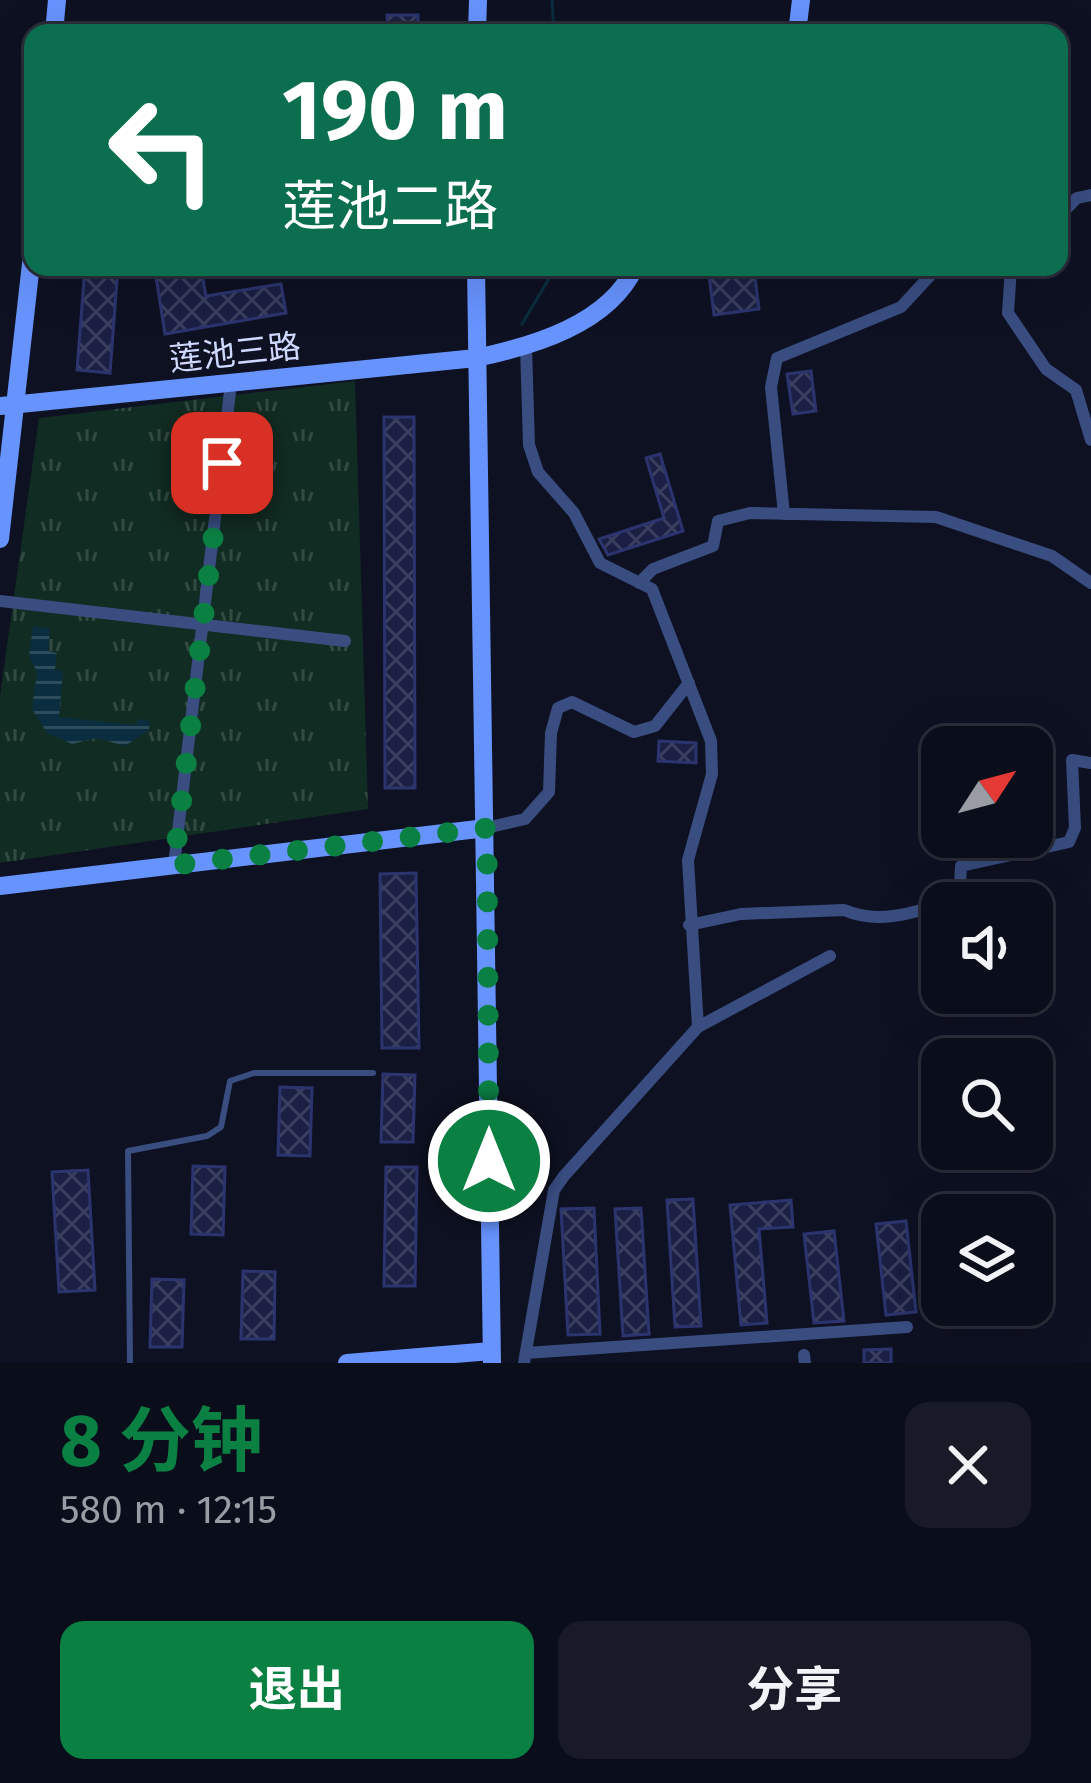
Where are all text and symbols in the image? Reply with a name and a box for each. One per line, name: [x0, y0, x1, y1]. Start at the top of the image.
text: 190 m: [282, 60, 508, 161]
icon: left: [84, 72, 240, 228]
text: 莲池二路: [282, 175, 498, 239]
street label: 莲池三路: [167, 326, 303, 380]
pin: [171, 412, 273, 514]
icon: arrive: [189, 430, 255, 496]
north arrow: [921, 726, 1053, 858]
map controls: [921, 726, 1053, 1326]
button: sound: [921, 882, 1053, 1014]
button: search: [921, 1038, 1053, 1170]
position arrow: [426, 1098, 552, 1224]
button: layers: [921, 1194, 1053, 1326]
text: 8 分钟: [60, 1399, 263, 1485]
button: close: [905, 1402, 1031, 1528]
text: 580 m · 12:15: [60, 1487, 277, 1533]
button: 退出: [60, 1621, 534, 1759]
button: 分享: [558, 1621, 1031, 1759]

